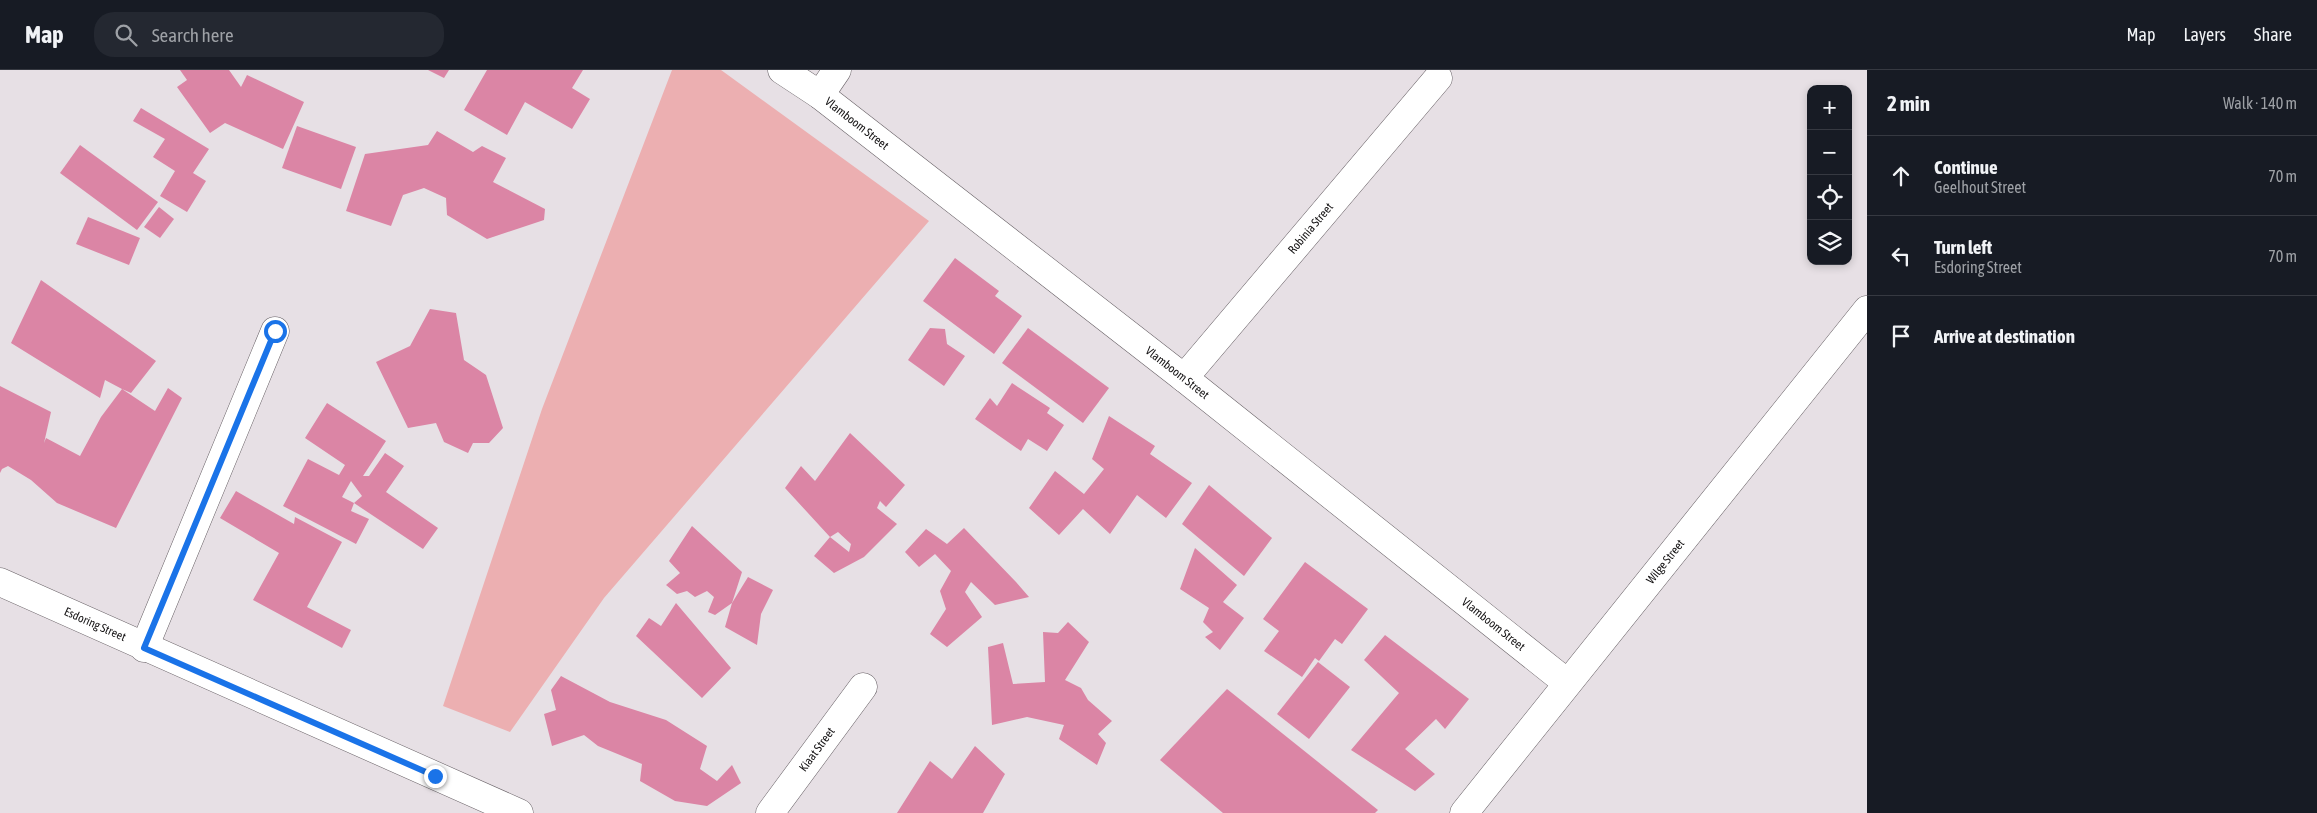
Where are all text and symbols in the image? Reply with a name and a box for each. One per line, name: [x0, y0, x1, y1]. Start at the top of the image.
search box: [94, 12, 444, 57]
text: Map: [25, 21, 64, 48]
icon: search: [112, 21, 140, 49]
text: Search here: [152, 24, 234, 46]
text: Map: [2126, 24, 2155, 45]
text: Layers: [2183, 24, 2226, 45]
text: Share: [2254, 24, 2292, 45]
map controls: [1807, 85, 1852, 265]
button: +: [1807, 85, 1852, 130]
text: 2 min: [1887, 91, 1930, 115]
street label: Vlamboom Street: [822, 94, 892, 153]
text: Walk · 140 m: [2223, 94, 2297, 112]
button: −: [1807, 130, 1852, 175]
text: Continue: [1934, 156, 1998, 178]
icon: ahead: [1887, 162, 1915, 190]
text: 70 m: [2268, 167, 2297, 185]
button: locate: [1807, 175, 1852, 220]
text: Geelhout Street: [1934, 178, 2026, 196]
street label: Robinia Street: [1285, 200, 1336, 257]
button: layers: [1807, 220, 1852, 265]
text: Turn left: [1934, 236, 1992, 258]
icon: left: [1887, 242, 1915, 270]
text: 70 m: [2268, 247, 2297, 265]
text: Esdoring Street: [1934, 258, 2022, 276]
route start: [264, 320, 287, 343]
icon: arrive: [1887, 322, 1915, 350]
text: Arrive at destination: [1934, 325, 2075, 347]
street label: Vlamboom Street: [1143, 344, 1212, 402]
street label: Wilge Street: [1643, 536, 1688, 587]
street label: Vlamboom Street: [1459, 595, 1528, 654]
street label: Esdoring Street: [62, 604, 129, 644]
street label: Kiaat Street: [796, 724, 838, 774]
route end: [424, 765, 447, 788]

